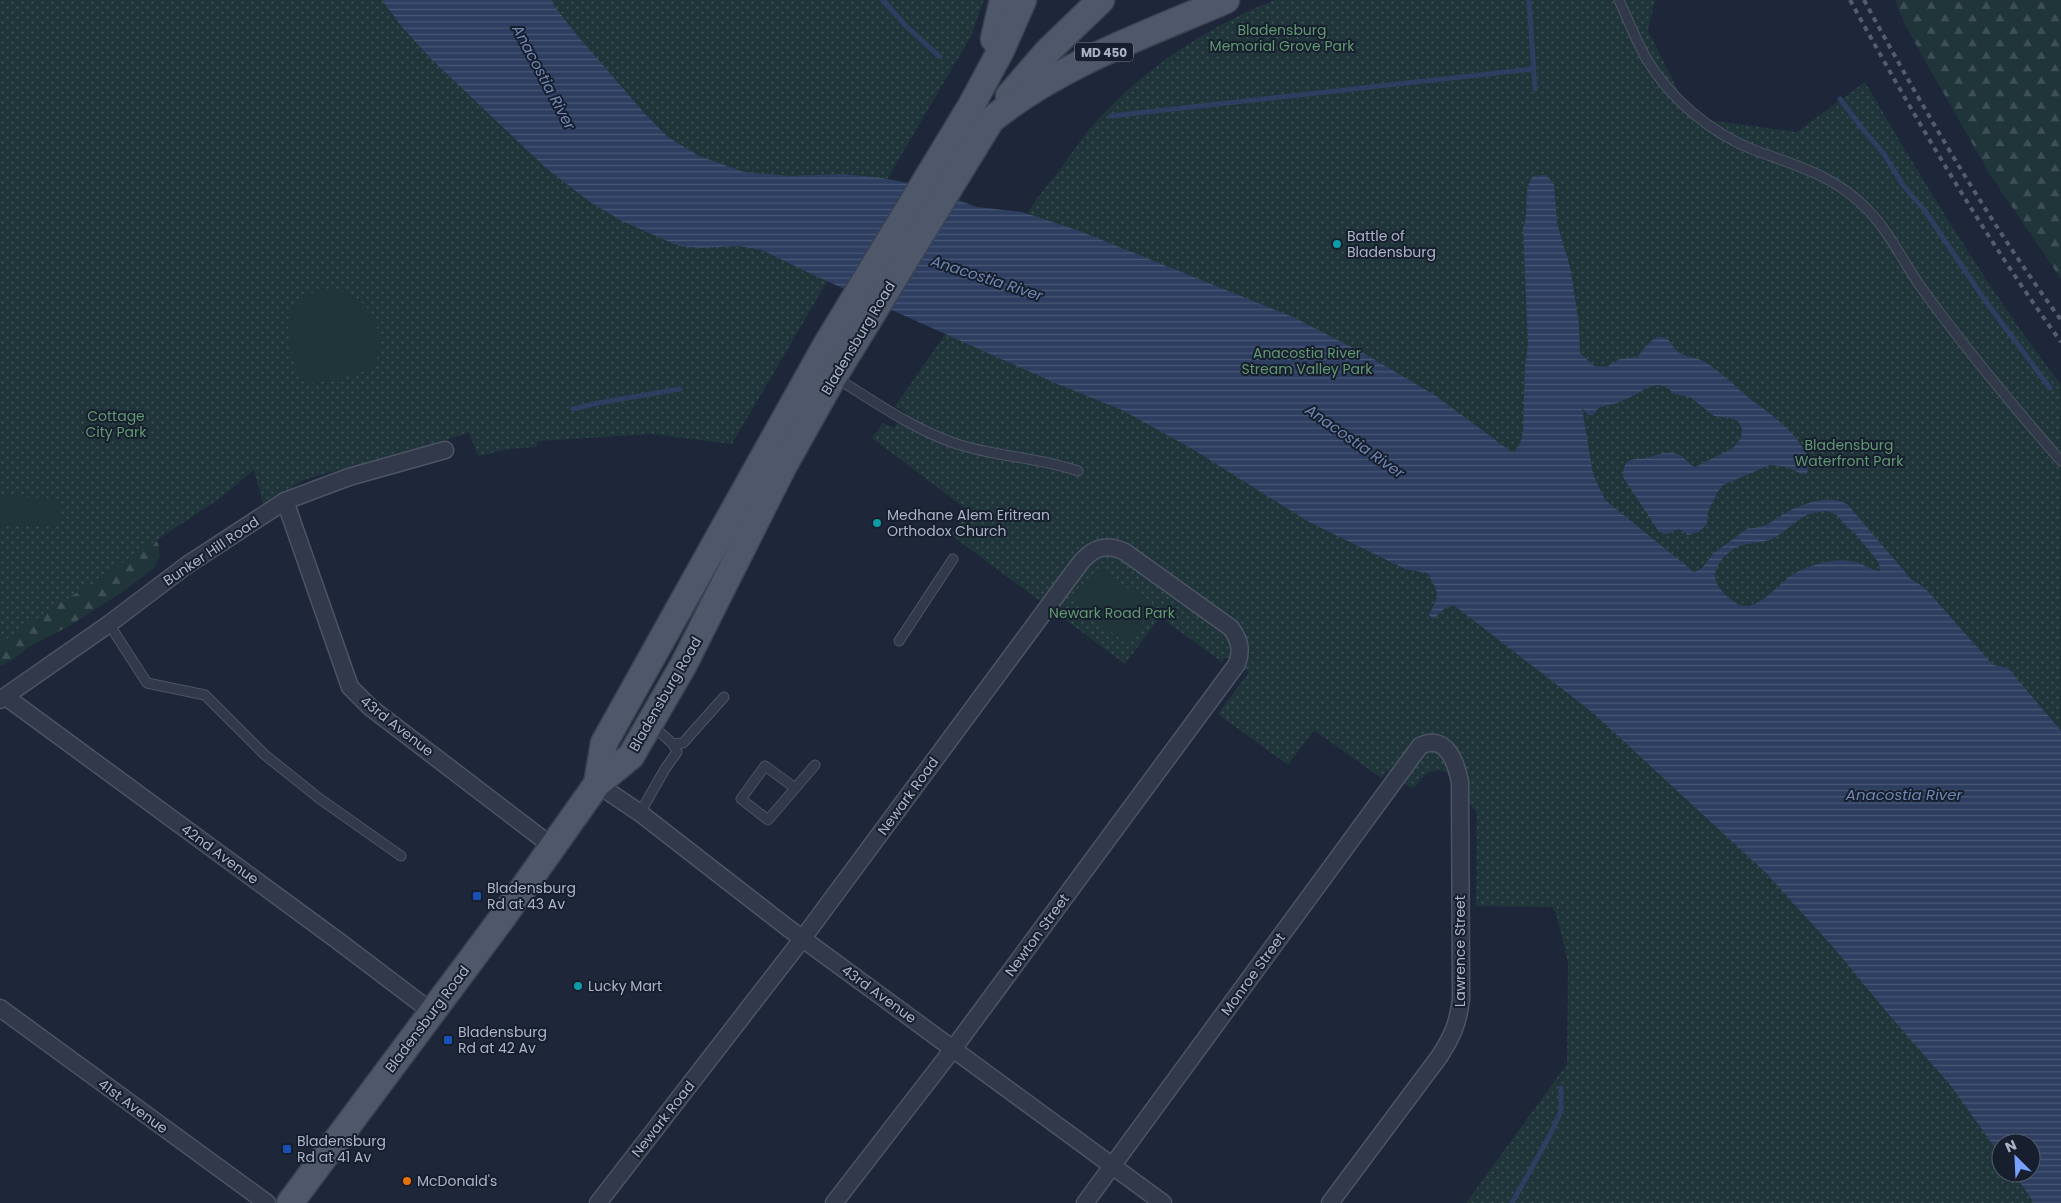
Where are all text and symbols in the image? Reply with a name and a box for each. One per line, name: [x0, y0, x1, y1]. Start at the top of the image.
water label: Anacostia River: [507, 20, 581, 134]
park label: Bladensburg Memorial Grove Park: [1210, 20, 1355, 56]
road number: MD 450: [1075, 42, 1133, 62]
place label: Battle of Bladensburg: [1347, 226, 1436, 262]
marker: Battle of Bladensburg: [1331, 238, 1343, 250]
water label: Anacostia River: [928, 250, 1046, 306]
street label: Bladensburg Road: [816, 277, 900, 399]
park label: Anacostia River Stream Valley Park: [1242, 343, 1373, 379]
water label: Anacostia River: [1301, 398, 1409, 483]
park label: Cottage City Park: [86, 406, 147, 442]
park label: Bladensburg Waterfront Park: [1795, 435, 1904, 471]
place label: Medhane Alem Eritrean Orthodox Church: [887, 505, 1050, 541]
street label: Bunker Hill Road: [159, 512, 263, 590]
marker: Medhane Alem Eritrean Orthodox Church: [871, 517, 883, 529]
park label: Newark Road Park: [1049, 603, 1176, 623]
street label: Bladensburg Road: [624, 633, 706, 755]
street label: 43rd Avenue: [356, 691, 438, 761]
street label: Newark Road: [873, 753, 943, 839]
water label: Anacostia River: [1845, 784, 1963, 805]
street label: 42nd Avenue: [177, 819, 263, 889]
place label: Bladensburg Rd at 43 Av: [487, 878, 576, 914]
marker: Bladensburg Rd at 43 Av: [471, 890, 483, 902]
street label: Newton Street: [1000, 890, 1074, 980]
street label: Lawrence Street: [1450, 895, 1470, 1007]
street label: Monroe Street: [1216, 929, 1290, 1019]
street label: 43rd Avenue: [838, 960, 921, 1028]
street label: Bladensburg Road: [380, 961, 474, 1077]
place label: Lucky Mart: [588, 976, 662, 996]
marker: Lucky Mart: [572, 980, 584, 992]
place label: Bladensburg Rd at 42 Av: [458, 1022, 547, 1058]
marker: Bladensburg Rd at 42 Av: [442, 1034, 454, 1046]
street label: 41st Avenue: [94, 1074, 172, 1138]
street label: Newark Road: [627, 1077, 699, 1161]
place label: Bladensburg Rd at 41 Av: [297, 1131, 386, 1167]
north arrow: [1991, 1133, 2041, 1183]
text: N: [2002, 1135, 2020, 1157]
marker: Bladensburg Rd at 41 Av: [281, 1143, 293, 1155]
place label: McDonald's: [417, 1171, 497, 1191]
marker: McDonald's: [401, 1175, 413, 1187]

